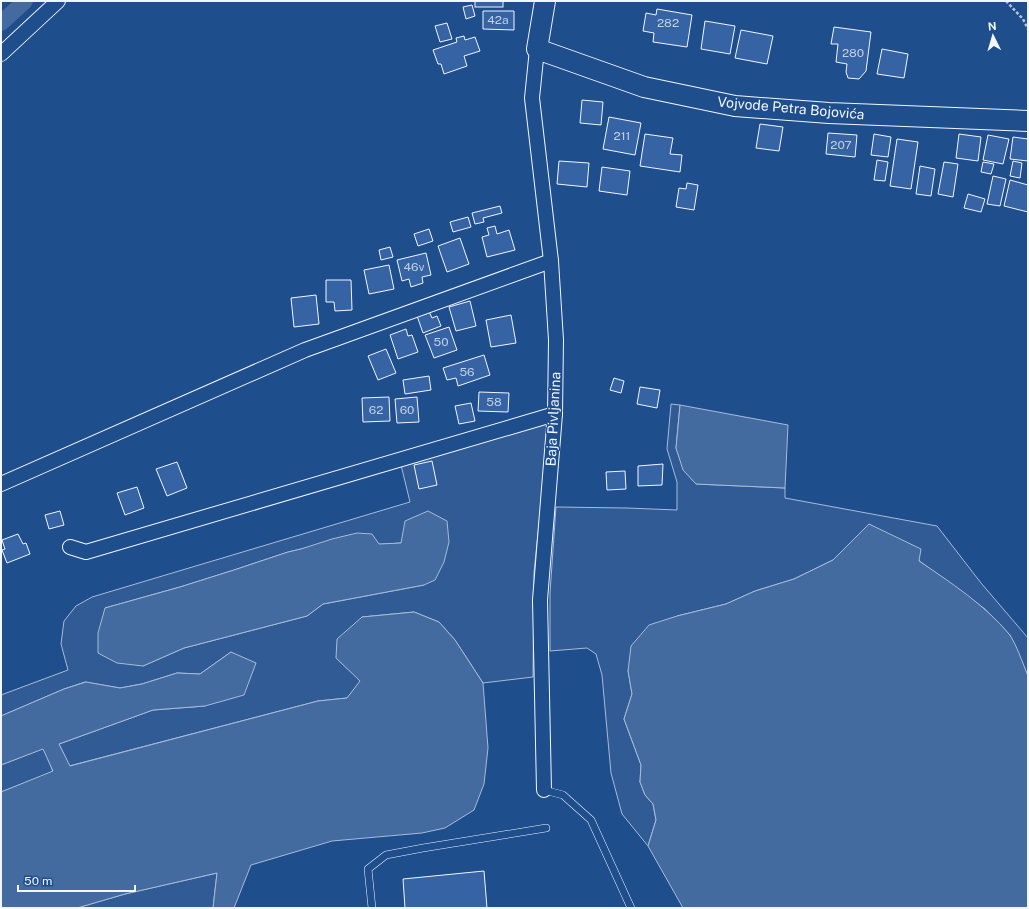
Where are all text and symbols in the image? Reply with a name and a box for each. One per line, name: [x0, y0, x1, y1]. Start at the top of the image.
house number: 42a: [487, 13, 509, 27]
house number: 282: [657, 16, 679, 30]
north arrow: [973, 16, 1013, 56]
text: N: [987, 20, 997, 32]
house number: 280: [842, 46, 864, 60]
street label: Vojvode Petra Bojovića: [717, 94, 865, 122]
house number: 211: [614, 129, 630, 143]
house number: 207: [830, 138, 852, 152]
house number: 46v: [403, 260, 425, 274]
house number: 50: [433, 335, 449, 349]
house number: 56: [459, 365, 475, 379]
street label: Baja Pivljanina: [543, 371, 563, 467]
house number: 58: [486, 395, 502, 409]
house number: 62: [369, 403, 383, 417]
house number: 60: [400, 403, 414, 417]
scale bar: [18, 867, 135, 893]
text: 50 m: [24, 874, 52, 888]

